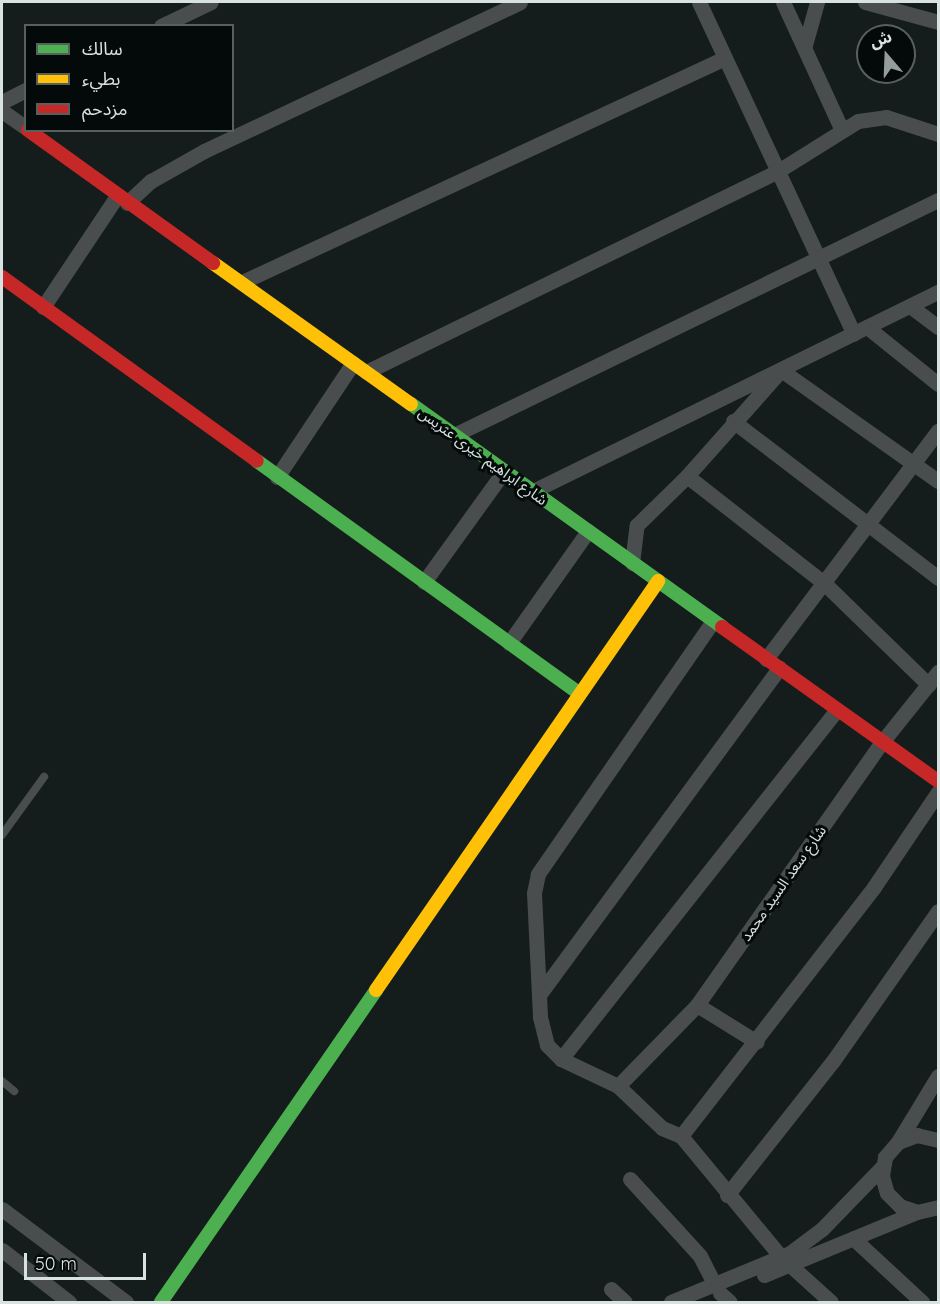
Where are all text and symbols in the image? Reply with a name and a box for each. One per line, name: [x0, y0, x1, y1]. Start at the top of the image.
legend: [24, 24, 234, 132]
north arrow: [856, 24, 916, 84]
text: ش: [867, 26, 894, 52]
text: سالك: [82, 37, 123, 60]
text: بطيء: [82, 67, 120, 90]
text: مزدحم: [82, 97, 127, 120]
street label: شارع ابراهيم خيرى عتريس: [415, 403, 551, 509]
street label: شارع سعد السيد محمد: [736, 822, 830, 944]
scale bar: [27, 1241, 148, 1279]
text: 50 m: [35, 1252, 77, 1275]

